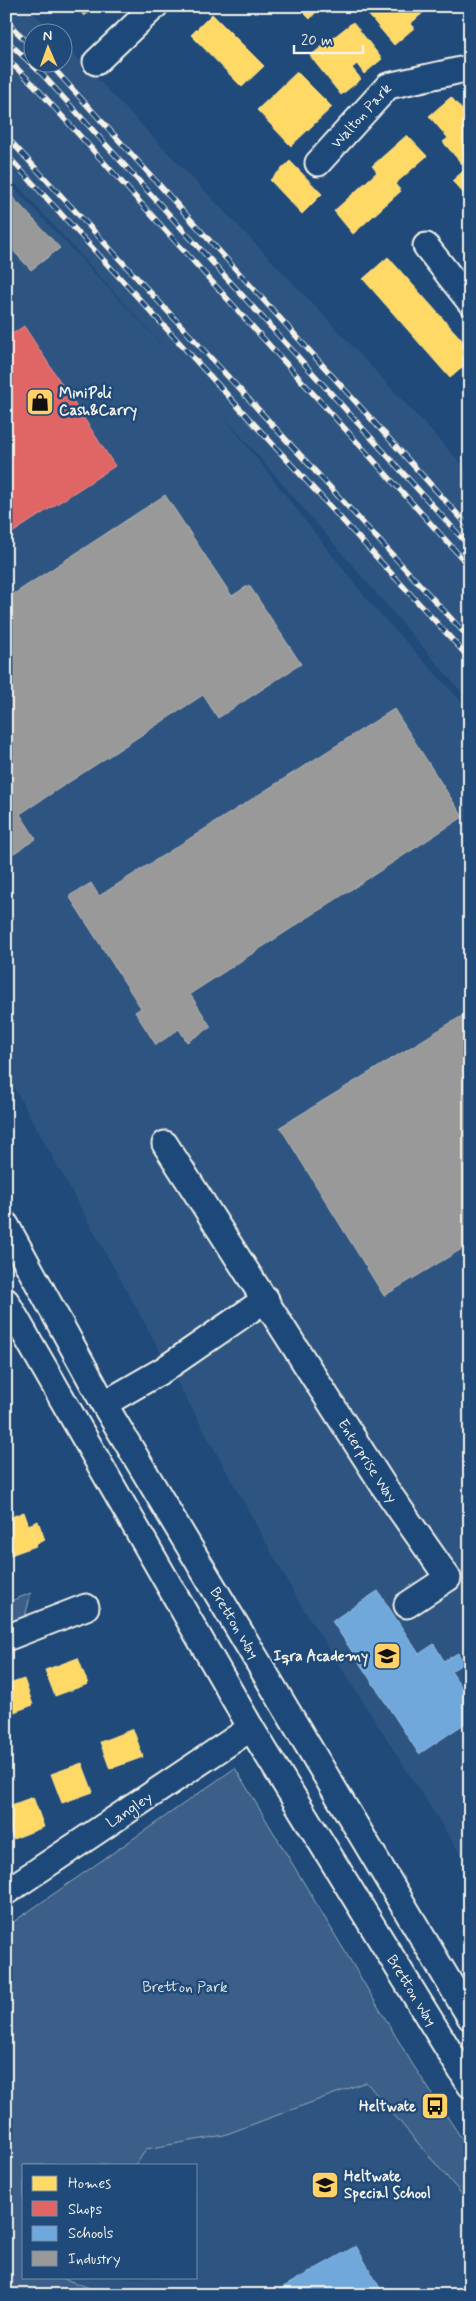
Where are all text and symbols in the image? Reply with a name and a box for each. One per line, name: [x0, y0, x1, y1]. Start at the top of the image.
north arrow: [22, 22, 72, 72]
scale bar: [294, 22, 362, 54]
text: N: [43, 27, 53, 45]
text: 20 m: [301, 31, 333, 51]
street label: Walton Park: [327, 79, 397, 153]
place label: MiniPoli Cash&Carry: [59, 384, 137, 421]
shop icon: MiniPoli Cash&Carry: [25, 387, 55, 417]
street label: Enterprise Way: [332, 1415, 402, 1508]
street label: Bretton Way: [205, 1584, 263, 1663]
school or university icon: Iqra Academy: [372, 1641, 402, 1671]
place label: Iqra Academy: [274, 1647, 368, 1667]
street label: Langley: [103, 1788, 157, 1833]
street label: Bretton Way: [382, 1951, 441, 2030]
park label: Bretton Park: [142, 1978, 228, 1998]
bus stop icon: Heltwate: [420, 2091, 450, 2121]
place label: Heltwate: [359, 2097, 416, 2117]
legend: [22, 2164, 198, 2278]
place label: Heltwate Special School: [344, 2167, 431, 2204]
school or university icon: Heltwate Special School: [310, 2170, 340, 2200]
text: Homes: [68, 2174, 111, 2194]
text: Shops: [68, 2200, 103, 2220]
text: Schools: [68, 2224, 114, 2244]
text: Industry: [68, 2250, 121, 2270]

